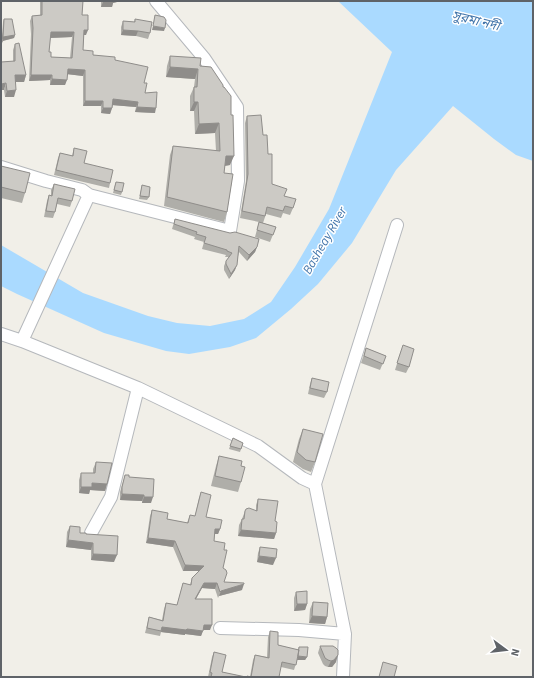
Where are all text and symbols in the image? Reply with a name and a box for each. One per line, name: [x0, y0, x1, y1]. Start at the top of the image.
water label: সুরমা নদী: [450, 6, 504, 36]
water label: Basheay River: [298, 203, 352, 277]
north arrow: [486, 630, 526, 670]
text: N: [507, 647, 523, 658]

